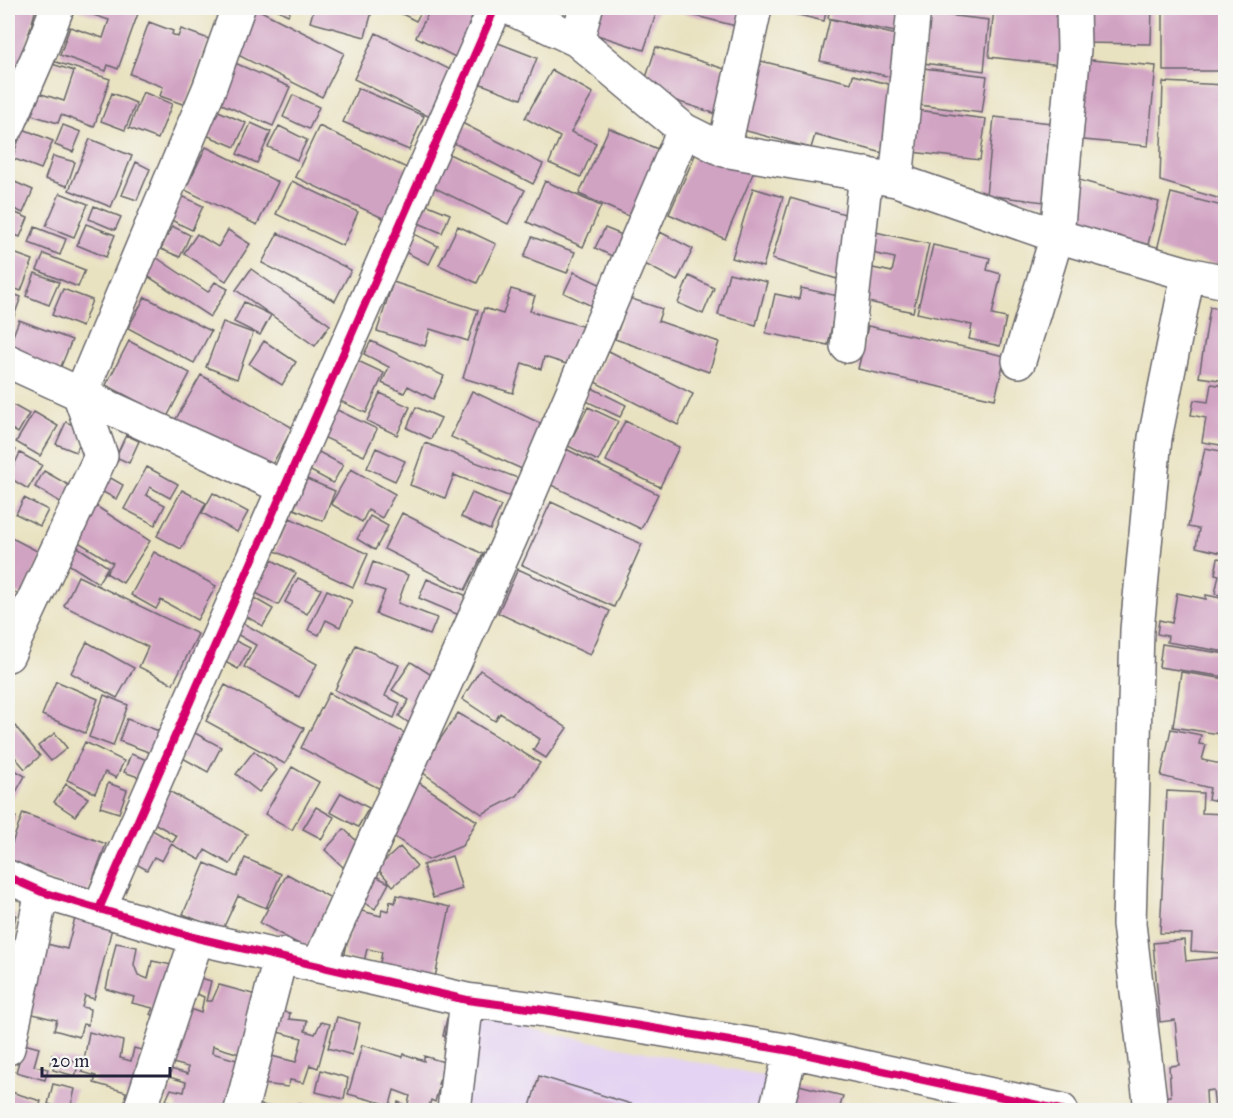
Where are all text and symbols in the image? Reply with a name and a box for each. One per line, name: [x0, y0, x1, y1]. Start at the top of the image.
scale bar: [42, 1040, 170, 1078]
text: 20 m: [51, 1050, 89, 1072]

